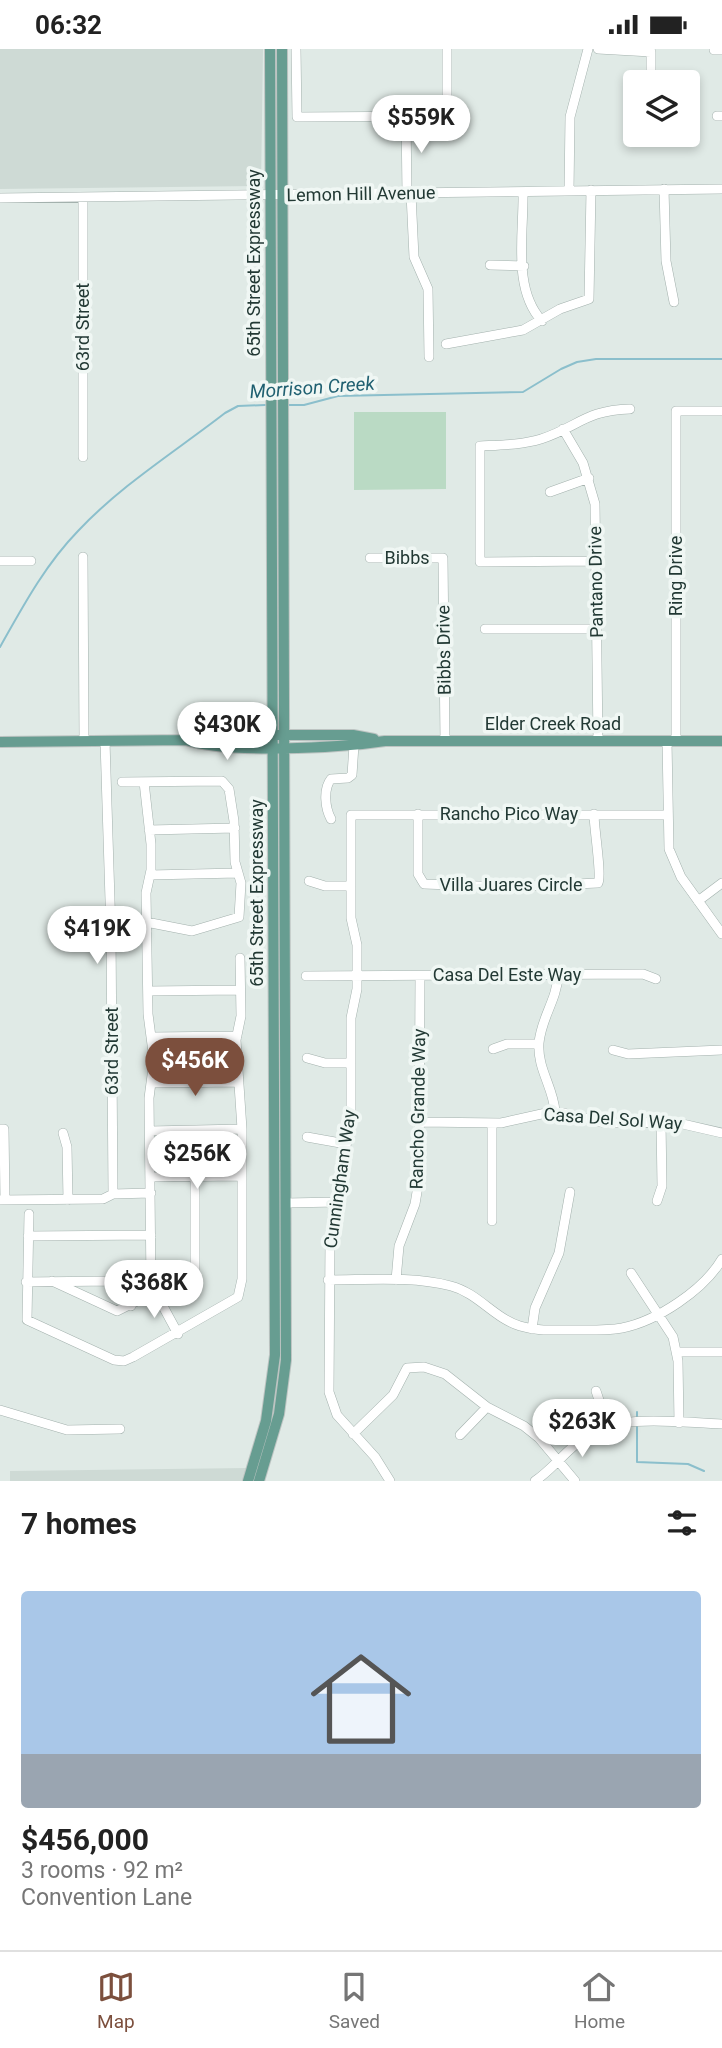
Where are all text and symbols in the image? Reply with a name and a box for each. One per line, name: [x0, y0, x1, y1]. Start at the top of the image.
text: 06:32: [35, 10, 102, 40]
map controls: [623, 70, 700, 147]
button: layers: [623, 70, 700, 147]
pin: $559K: [372, 95, 470, 155]
text: $559K: [387, 104, 455, 131]
street label: 65th Street Expressway: [243, 169, 264, 357]
street label: Lemon Hill Avenue: [286, 182, 436, 205]
street label: 63rd Street: [72, 283, 93, 371]
water label: Morrison Creek: [249, 372, 376, 403]
street label: Pantano Drive: [584, 526, 607, 638]
street label: Ring Drive: [665, 536, 686, 616]
street label: Bibbs: [384, 547, 430, 568]
street label: Bibbs Drive: [432, 605, 455, 695]
pin: $430K: [178, 703, 276, 762]
text: $430K: [193, 711, 261, 738]
street label: Elder Creek Road: [485, 713, 621, 734]
street label: 65th Street Expressway: [246, 799, 267, 987]
street label: Rancho Pico Way: [440, 803, 579, 824]
street label: Villa Juares Circle: [439, 874, 583, 895]
pin: $419K: [48, 907, 146, 966]
text: $419K: [63, 915, 131, 942]
street label: Casa Del Este Way: [433, 964, 582, 985]
street label: 63rd Street: [101, 1007, 122, 1095]
street label: Rancho Grande Way: [406, 1028, 429, 1189]
pin: $456K: [146, 1039, 244, 1098]
text: $456K: [161, 1047, 229, 1074]
street label: Casa Del Sol Way: [543, 1103, 684, 1134]
street label: Cunningham Way: [319, 1108, 360, 1250]
pin: $256K: [148, 1131, 246, 1191]
text: $256K: [163, 1140, 231, 1167]
pin: $368K: [105, 1261, 203, 1320]
text: $368K: [120, 1269, 188, 1296]
pin: $263K: [533, 1399, 631, 1459]
text: $263K: [548, 1408, 616, 1435]
icon: filters: [663, 1504, 701, 1542]
text: 7 homes: [21, 1506, 137, 1541]
icon: home: [298, 1636, 424, 1762]
text: $456,000: [21, 1822, 149, 1857]
text: 3 rooms · 92 m²: [21, 1857, 183, 1884]
text: Convention Lane: [21, 1884, 192, 1911]
tab: Map: [97, 1968, 135, 2033]
tab: Saved: [329, 1968, 380, 2033]
tab: Home: [574, 1968, 625, 2033]

